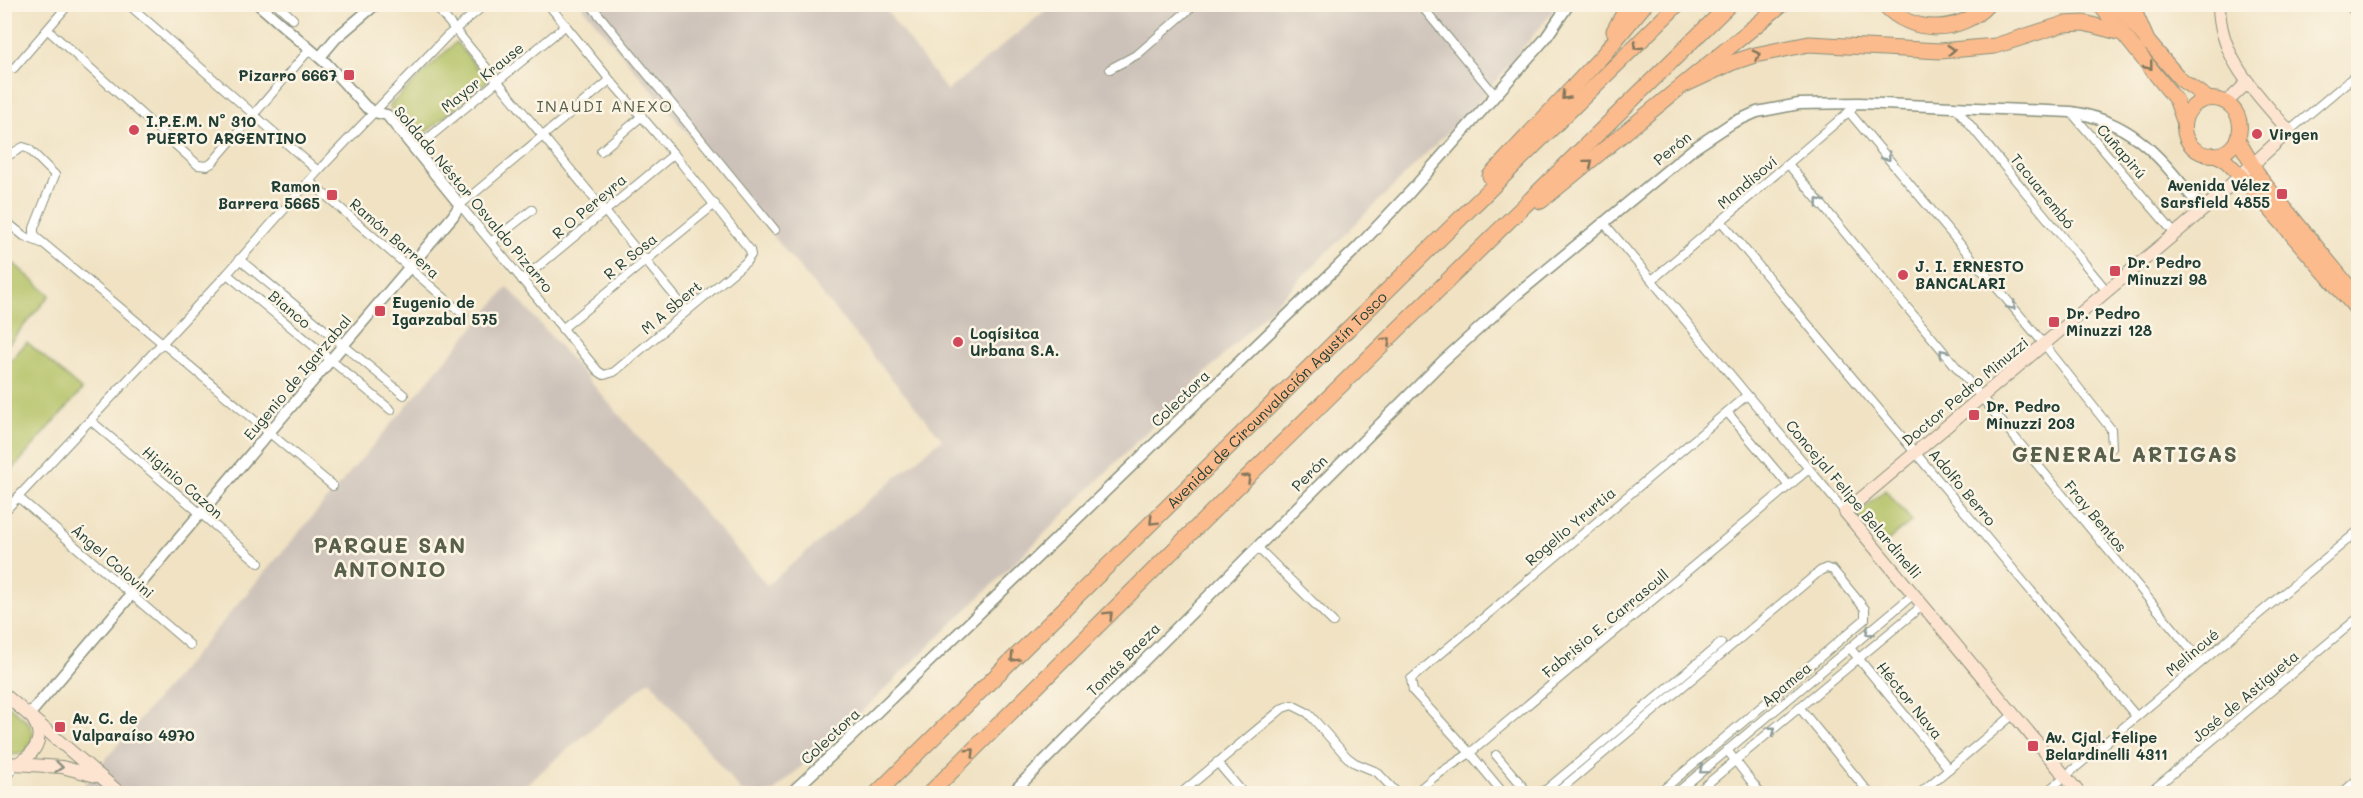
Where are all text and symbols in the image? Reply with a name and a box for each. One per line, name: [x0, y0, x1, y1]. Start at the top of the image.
street label: Mayor Krause: [436, 37, 528, 117]
one-way arrow: [1633, 38, 1644, 49]
one-way arrow: [1946, 44, 1955, 57]
one-way arrow: [1751, 50, 1762, 62]
one-way arrow: [2142, 59, 2153, 70]
place label: Pizarro 6667: [238, 65, 337, 85]
marker: Pizarro 6667: [342, 68, 356, 82]
one-way arrow: [1562, 89, 1573, 100]
district label: INAUDI ANEXO: [536, 95, 674, 116]
street label: Soldado Néstor Osvaldo Pizarro: [390, 102, 558, 297]
place label: I.P.E.M. N° 310 PUERTO ARGENTINO: [146, 111, 307, 148]
street label: Cuñapirú: [2093, 119, 2151, 183]
marker: I.P.E.M. N° 310 PUERTO ARGENTINO: [127, 123, 141, 137]
place label: Virgen: [2269, 124, 2318, 144]
street label: Perón: [1649, 127, 1695, 169]
marker: Virgen: [2250, 127, 2264, 141]
street label: Tacuarembó: [2007, 149, 2080, 233]
one-way arrow: [1880, 150, 1891, 161]
street label: Mandisoví: [1713, 151, 1781, 213]
one-way arrow: [1582, 159, 1593, 170]
street label: R O Pereyra: [548, 169, 630, 243]
place label: Avenida Vélez Sarsfield 4855: [2160, 175, 2271, 212]
place label: Ramon Barrera 5665: [218, 176, 320, 213]
marker: Avenida Vélez Sarsfield 4855: [2275, 187, 2289, 201]
marker: Ramon Barrera 5665: [325, 188, 339, 202]
street label: Ramón Barrera: [346, 193, 444, 283]
one-way arrow: [1815, 198, 1826, 209]
street label: R R Sosa: [599, 228, 661, 284]
place label: Dr. Pedro Minuzzi 98: [2127, 252, 2207, 289]
place label: J. I. ERNESTO BANCALARI: [1915, 256, 2024, 293]
marker: Dr. Pedro Minuzzi 98: [2108, 264, 2122, 278]
marker: J. I. ERNESTO BANCALARI: [1896, 268, 1910, 282]
street label: M A Sbert: [636, 276, 706, 338]
street label: Bianco: [265, 286, 315, 333]
street label: Avenida de Circunvalación Agustín Tosco: [1162, 287, 1391, 513]
place label: Eugenio de Igarzabal 575: [392, 292, 498, 329]
one-way arrow: [2005, 299, 2016, 310]
place label: Dr. Pedro Minuzzi 128: [2066, 303, 2152, 340]
marker: Eugenio de Igarzabal 575: [373, 304, 387, 318]
street label: Eugenio de Igarzabal: [239, 310, 355, 444]
marker: Dr. Pedro Minuzzi 128: [2047, 315, 2061, 329]
place label: Logísitca Urbana S.A.: [970, 323, 1059, 360]
street label: Doctor Pedro Minuzzi: [1898, 332, 2032, 450]
marker: Logísitca Urbana S.A.: [951, 335, 965, 349]
one-way arrow: [1379, 338, 1390, 349]
one-way arrow: [1939, 349, 1950, 360]
street label: Colectora: [1146, 365, 1214, 431]
place label: Dr. Pedro Minuzzi 203: [1986, 396, 2075, 433]
marker: Dr. Pedro Minuzzi 203: [1967, 408, 1981, 422]
street label: Concejal Felipe Belardinelli: [1782, 415, 1926, 583]
district label: GENERAL ARTIGAS: [2012, 440, 2238, 467]
street label: Higinio Cazon: [138, 441, 228, 523]
street label: Adolfo Berro: [1925, 444, 2001, 530]
street label: Perón: [1287, 451, 1331, 495]
one-way arrow: [1240, 474, 1251, 485]
street label: Fray Bentos: [2060, 476, 2132, 556]
street label: Rogelio Yrurtia: [1521, 482, 1619, 570]
one-way arrow: [1150, 514, 1160, 525]
street label: Ángel Colovini: [68, 520, 158, 602]
district label: PARQUE SAN ANTONIO: [313, 531, 467, 582]
street label: Fabrisio E. Carrascull: [1538, 564, 1672, 682]
one-way arrow: [1102, 611, 1113, 622]
street label: Tomás Baeza: [1082, 618, 1164, 700]
one-way arrow: [1865, 624, 1876, 635]
street label: Melincué: [2161, 624, 2223, 680]
street label: José de Astigueta: [2188, 646, 2302, 746]
one-way arrow: [1011, 650, 1022, 661]
street label: Apamea: [1757, 657, 1815, 711]
street label: Héctor Nava: [1873, 657, 1947, 743]
street label: Colectora: [796, 704, 864, 768]
place label: Av. C. de Valparaíso 4970: [72, 708, 195, 745]
marker: Av. C. de Valparaíso 4970: [53, 720, 67, 734]
one-way arrow: [1766, 726, 1777, 737]
place label: Av. Cjal. Felipe Belardinelli 4311: [2045, 727, 2168, 764]
marker: Av. Cjal. Felipe Belardinelli 4311: [2026, 739, 2040, 753]
one-way arrow: [963, 749, 974, 760]
one-way arrow: [55, 760, 64, 773]
one-way arrow: [1699, 763, 1710, 774]

